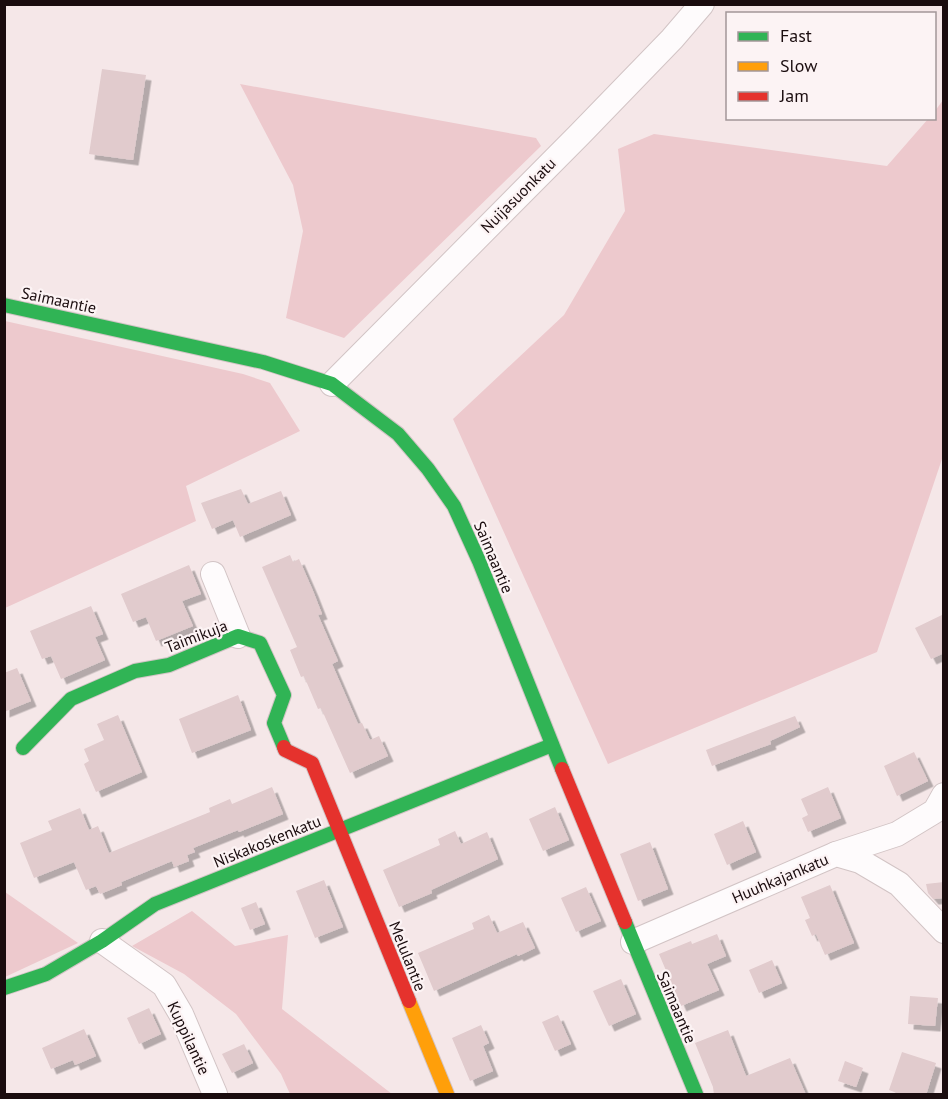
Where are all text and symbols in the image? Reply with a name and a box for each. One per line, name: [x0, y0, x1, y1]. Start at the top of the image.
legend: [726, 12, 936, 120]
text: Fast: [780, 24, 812, 47]
text: Slow: [780, 54, 818, 77]
text: Jam: [779, 84, 809, 107]
street label: Nuijasuonkatu: [476, 153, 560, 237]
street label: Saimaantie: [20, 282, 98, 318]
street label: Saimaantie: [470, 518, 518, 596]
street label: Taimikuja: [162, 615, 230, 657]
street label: Niskakoskenkatu: [210, 810, 324, 872]
street label: Huuhkajankatu: [729, 849, 831, 907]
street label: Melulantie: [385, 918, 431, 994]
street label: Saimaantie: [653, 968, 701, 1046]
street label: Kuppilantie: [163, 998, 215, 1078]

